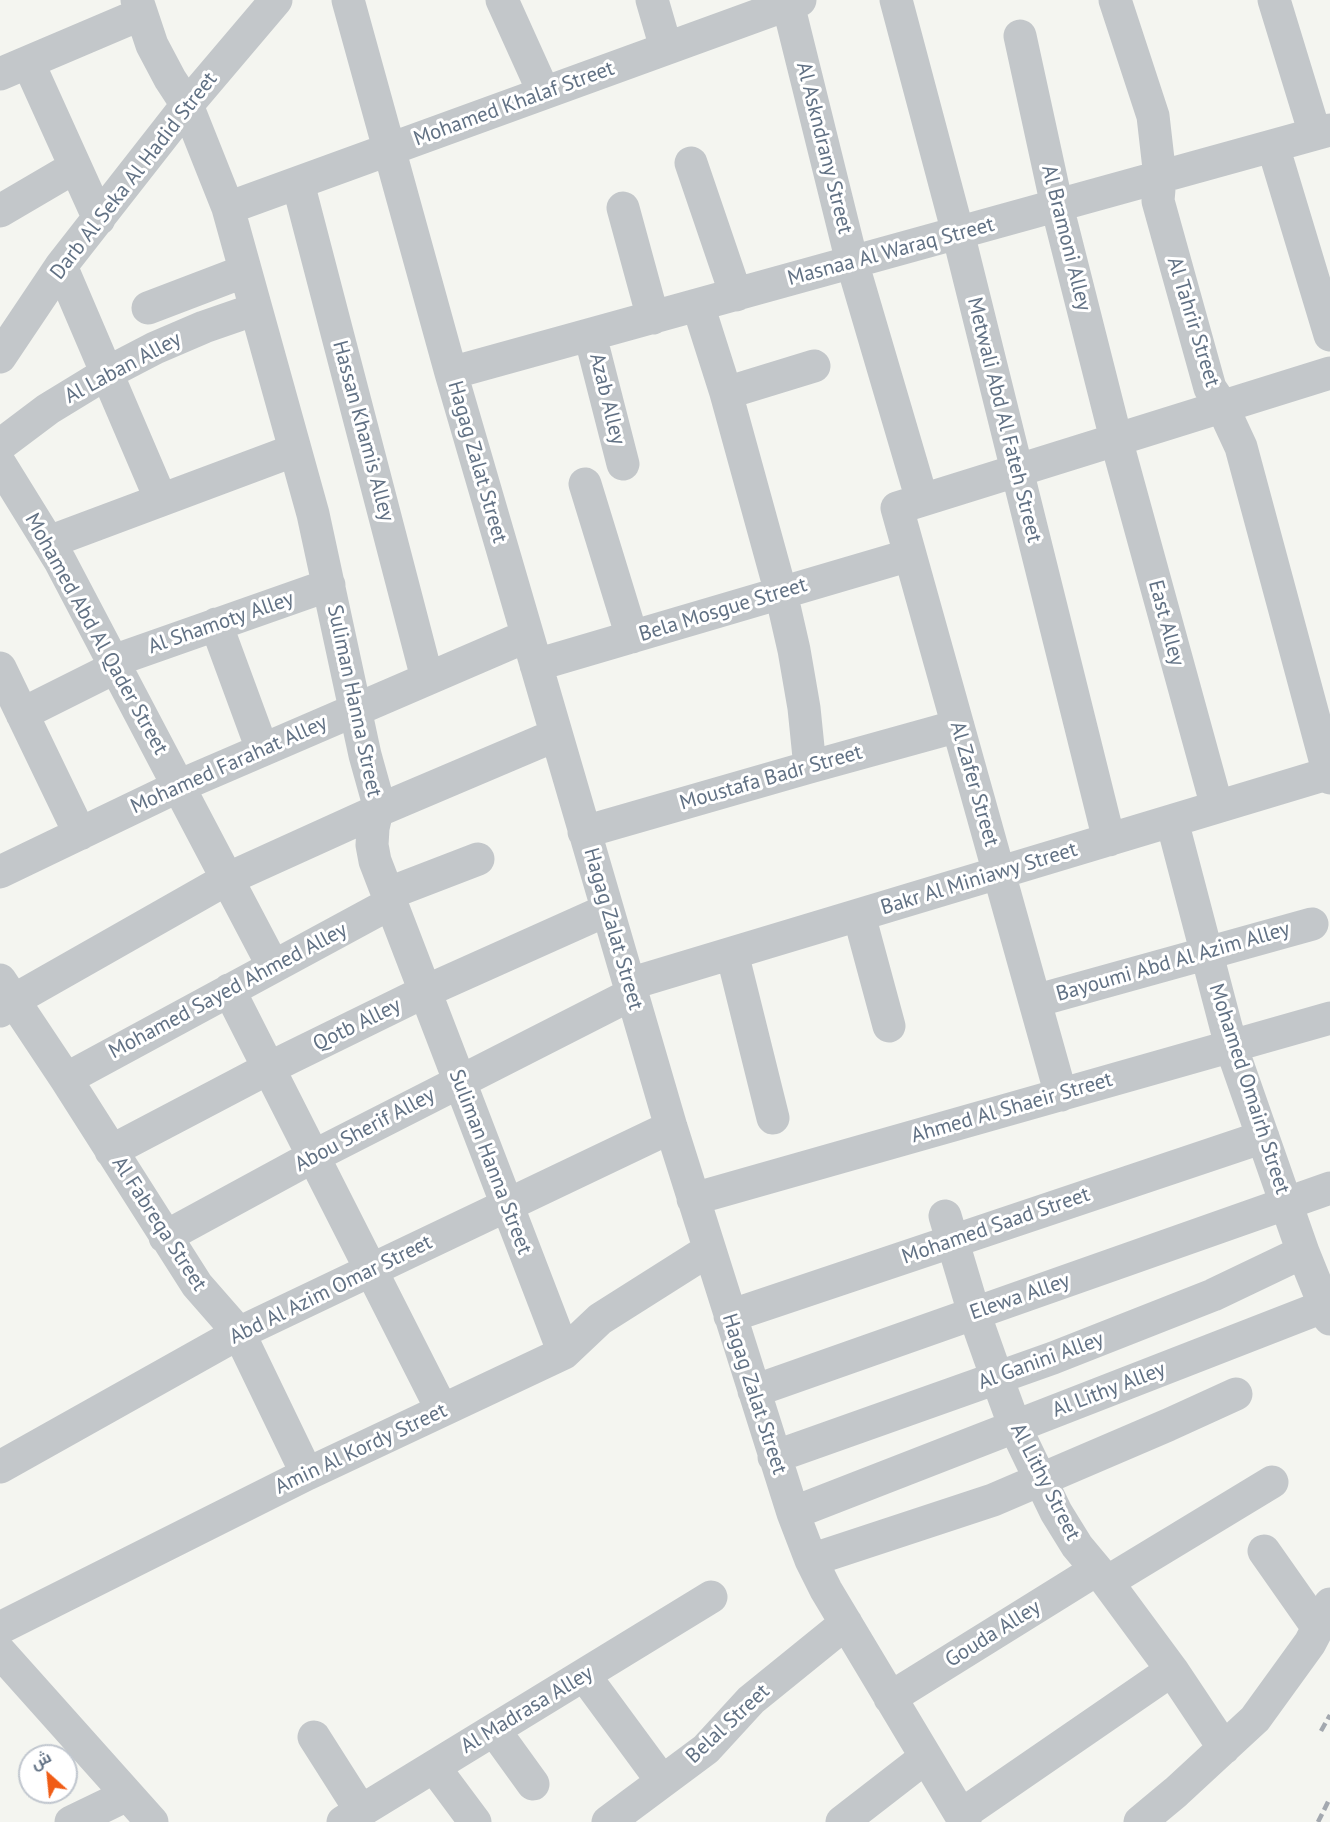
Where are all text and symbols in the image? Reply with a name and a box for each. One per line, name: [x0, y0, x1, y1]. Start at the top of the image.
street label: Mohamed Khalaf Street: [410, 56, 618, 152]
street label: Al Askndrany Street: [790, 60, 858, 236]
street label: Darb Al Seka Al Hadid Street: [45, 67, 223, 285]
street label: Al Bramoni Alley: [1036, 162, 1096, 314]
street label: Masnaa Al Waraq Street: [785, 212, 997, 292]
street label: Al Tahrir Street: [1161, 254, 1225, 390]
street label: Metwali Abd Al Fateh Street: [961, 295, 1047, 545]
street label: Al Laban Alley: [60, 327, 186, 409]
street label: Hassan Khamis Alley: [327, 338, 399, 524]
street label: Azab Alley: [584, 351, 630, 447]
street label: Hagag Zalat Street: [442, 378, 512, 546]
street label: Mohamed Abd Al Qader Street: [19, 509, 173, 759]
street label: Bela Mosgue Street: [636, 572, 810, 648]
street label: East Alley: [1142, 577, 1190, 669]
street label: Al Shamoty Alley: [145, 586, 297, 660]
street label: Suliman Hanna Street: [321, 603, 387, 799]
street label: Mohamed Farahat Alley: [127, 710, 331, 820]
street label: Al Zafer Street: [944, 719, 1004, 849]
street label: Moustafa Badr Street: [677, 740, 865, 816]
street label: Bakr Al Miniawy Street: [878, 837, 1080, 921]
street label: Hagag Zalat Street: [578, 845, 648, 1013]
street label: Mohamed Sayed Ahmed Alley: [105, 917, 351, 1065]
street label: Bayoumi Abd Al Azim Alley: [1053, 917, 1293, 1007]
street label: Mohamed Omairh Street: [1203, 981, 1295, 1197]
street label: Qotb Alley: [309, 993, 405, 1057]
street label: Suliman Hanna Street: [443, 1066, 537, 1258]
street label: Ahmed Al Shaeir Street: [908, 1067, 1116, 1149]
street label: Abou Sherif Alley: [291, 1083, 439, 1177]
street label: Al Fabreqa Street: [106, 1152, 212, 1296]
street label: Mohamed Saad Street: [899, 1182, 1093, 1270]
street label: Abd Al Azim Omar Street: [226, 1230, 436, 1350]
street label: Elewa Alley: [967, 1268, 1073, 1326]
street label: Hagag Zalat Street: [716, 1310, 792, 1478]
street label: Al Ganini Alley: [975, 1327, 1107, 1395]
street label: Al Lithy Alley: [1049, 1357, 1169, 1423]
street label: Amin Al Kordy Street: [271, 1398, 451, 1500]
street label: Al Lithy Street: [1005, 1419, 1085, 1545]
street label: Gouda Alley: [941, 1595, 1045, 1673]
street label: Al Madrasa Alley: [457, 1661, 597, 1759]
street label: Belal Street: [681, 1679, 775, 1769]
north arrow: [18, 1744, 78, 1804]
text: ش: [27, 1746, 54, 1773]

